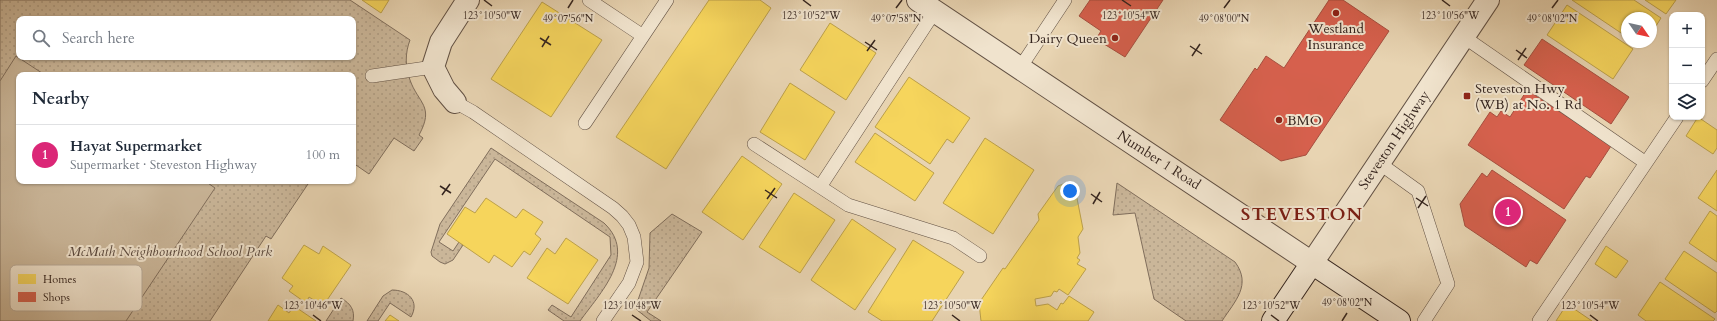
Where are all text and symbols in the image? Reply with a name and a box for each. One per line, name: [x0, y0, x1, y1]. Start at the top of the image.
marker: Westland Insurance: [1331, 8, 1341, 18]
text: 123°10'50"W: [463, 9, 522, 23]
text: 123°10'52"W: [782, 9, 841, 23]
text: 123°10'54"W: [1102, 9, 1161, 23]
text: 123°10'56"W: [1421, 9, 1480, 23]
text: 49°07'56"N: [543, 12, 594, 26]
text: 49°07'58"N: [871, 12, 922, 26]
text: 49°08'00"N: [1199, 12, 1250, 26]
text: 49°08'02"N: [1527, 12, 1578, 26]
north arrow: [1621, 12, 1657, 48]
map controls: [1669, 12, 1705, 120]
button: +: [1669, 12, 1705, 48]
search box: [16, 16, 356, 60]
place label: Westland Insurance: [1307, 19, 1365, 54]
icon: search: [30, 27, 52, 49]
text: Search here: [62, 28, 135, 48]
place label: Dairy Queen: [1029, 29, 1107, 48]
marker: Dairy Queen: [1110, 33, 1120, 43]
button: −: [1669, 48, 1705, 84]
place label: Steveston Hwy (WB) at No. 1 Rd: [1475, 79, 1582, 114]
button: layers: [1669, 84, 1705, 120]
street label: Steveston Highway: [1354, 86, 1434, 193]
text: Nearby: [32, 87, 89, 110]
marker: Steveston Hwy (WB) at No. 1 Rd: [1462, 91, 1472, 101]
place label: BMO: [1287, 111, 1322, 130]
marker: BMO: [1274, 115, 1284, 125]
street label: Number 1 Road: [1114, 126, 1205, 194]
text: Hayat Supermarket: [70, 136, 202, 156]
text: 1: [42, 146, 48, 164]
text: 100 m: [306, 146, 340, 164]
text: Supermarket · Steveston Highway: [70, 156, 257, 174]
your location: [1060, 181, 1080, 201]
pin: 1: [1495, 197, 1521, 227]
district label: STEVESTON: [1241, 202, 1363, 227]
park label: McMath Neighbourhood School Park: [68, 242, 272, 261]
legend: [10, 265, 142, 311]
text: Homes: [43, 272, 76, 287]
text: Shops: [43, 290, 70, 305]
text: 49°08'02"N: [1322, 296, 1373, 310]
text: 123°10'46"W: [284, 299, 343, 313]
text: 123°10'48"W: [603, 299, 662, 313]
text: 123°10'50"W: [923, 299, 982, 313]
text: 123°10'52"W: [1242, 299, 1301, 313]
text: 123°10'54"W: [1561, 299, 1620, 313]

